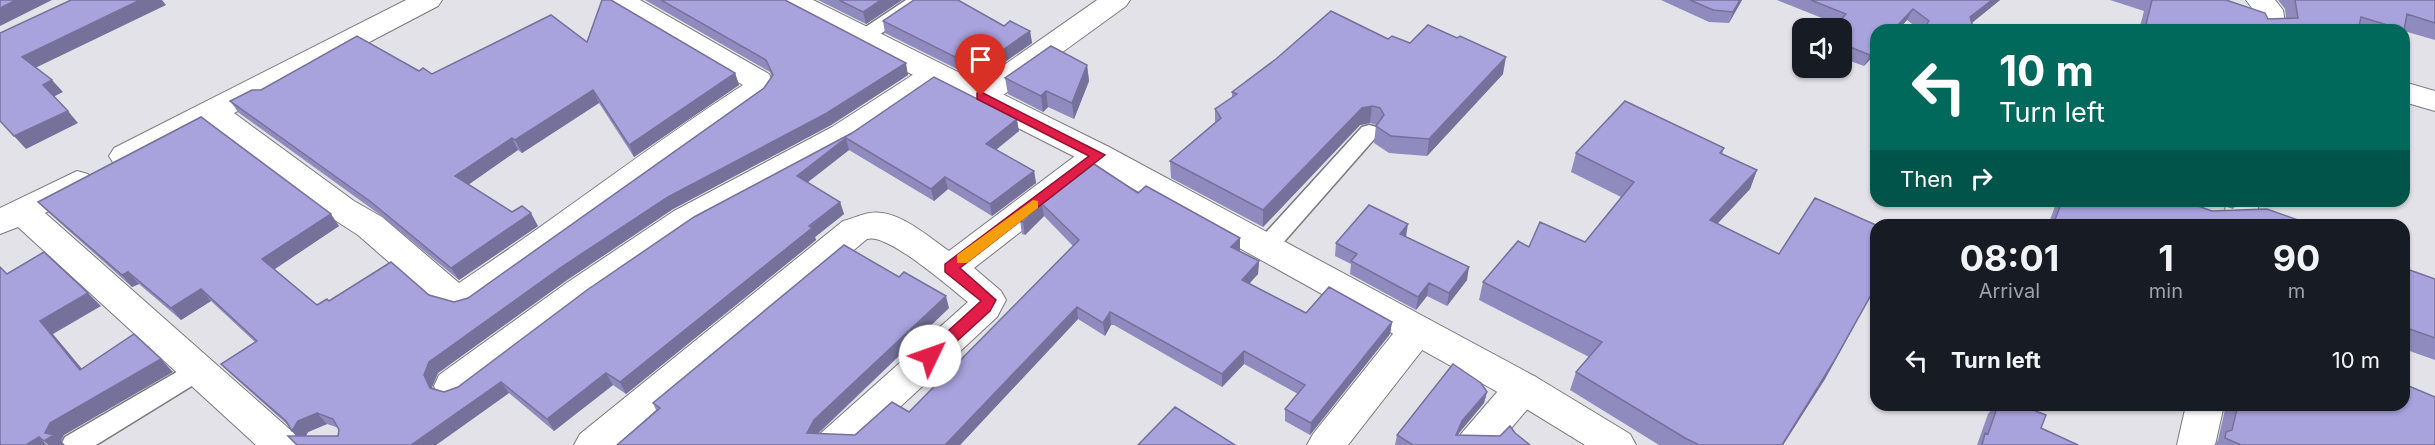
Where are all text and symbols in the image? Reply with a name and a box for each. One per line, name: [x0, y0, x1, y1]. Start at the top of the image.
map controls: [1792, 18, 1852, 78]
button: sound: [1792, 18, 1852, 78]
pin: [955, 34, 1006, 96]
icon: arrive: [964, 43, 997, 76]
text: 10 m: [1999, 45, 2094, 96]
icon: left: [1900, 48, 1978, 126]
text: Turn left: [1999, 96, 2105, 129]
icon: right: [1965, 162, 1998, 195]
text: Then: [1900, 166, 1953, 192]
text: 08:01: [1960, 236, 2059, 280]
text: 1: [2158, 236, 2174, 280]
text: 90: [2273, 236, 2320, 280]
text: Arrival: [1979, 279, 2040, 303]
text: min: [2149, 279, 2183, 303]
text: m: [2288, 279, 2305, 303]
position arrow: [898, 324, 962, 388]
icon: left: [1900, 344, 1933, 377]
text: Turn left: [1951, 347, 2041, 373]
text: 10 m: [2332, 347, 2380, 373]

